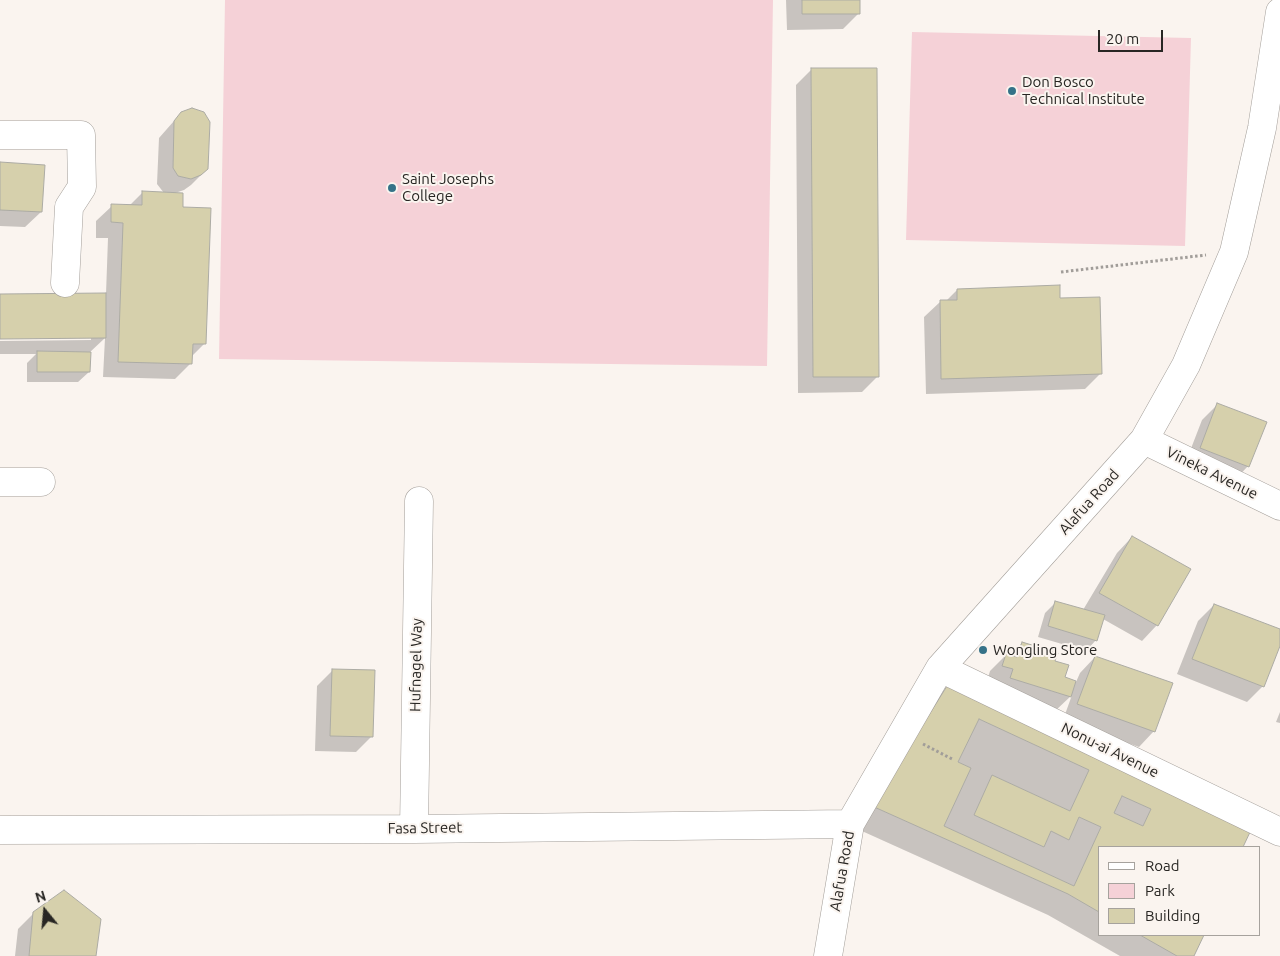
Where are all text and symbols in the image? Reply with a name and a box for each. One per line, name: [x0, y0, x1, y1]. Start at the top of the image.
scale bar: [1100, 20, 1165, 52]
text: 20 m: [1106, 30, 1139, 47]
place label: Don Bosco Technical Institute: [1022, 73, 1145, 108]
marker: Don Bosco Technical Institute: [1006, 85, 1018, 97]
place label: Saint Josephs College: [402, 170, 494, 205]
marker: Saint Josephs College: [386, 182, 398, 194]
street label: Vineka Avenue: [1163, 443, 1261, 503]
street label: Alafua Road: [1055, 466, 1123, 538]
street label: Hufnagel Way: [406, 618, 426, 712]
place label: Wongling Store: [993, 641, 1097, 659]
marker: Wongling Store: [977, 644, 989, 656]
street label: Nonu-ai Avenue: [1058, 719, 1162, 781]
street label: Fasa Street: [388, 818, 462, 838]
street label: Alafua Road: [826, 829, 858, 913]
legend: [1098, 846, 1260, 936]
text: Road: [1145, 857, 1180, 874]
text: Park: [1145, 882, 1175, 899]
north arrow: [20, 886, 70, 936]
text: N: [33, 887, 48, 906]
text: Building: [1145, 907, 1200, 924]

